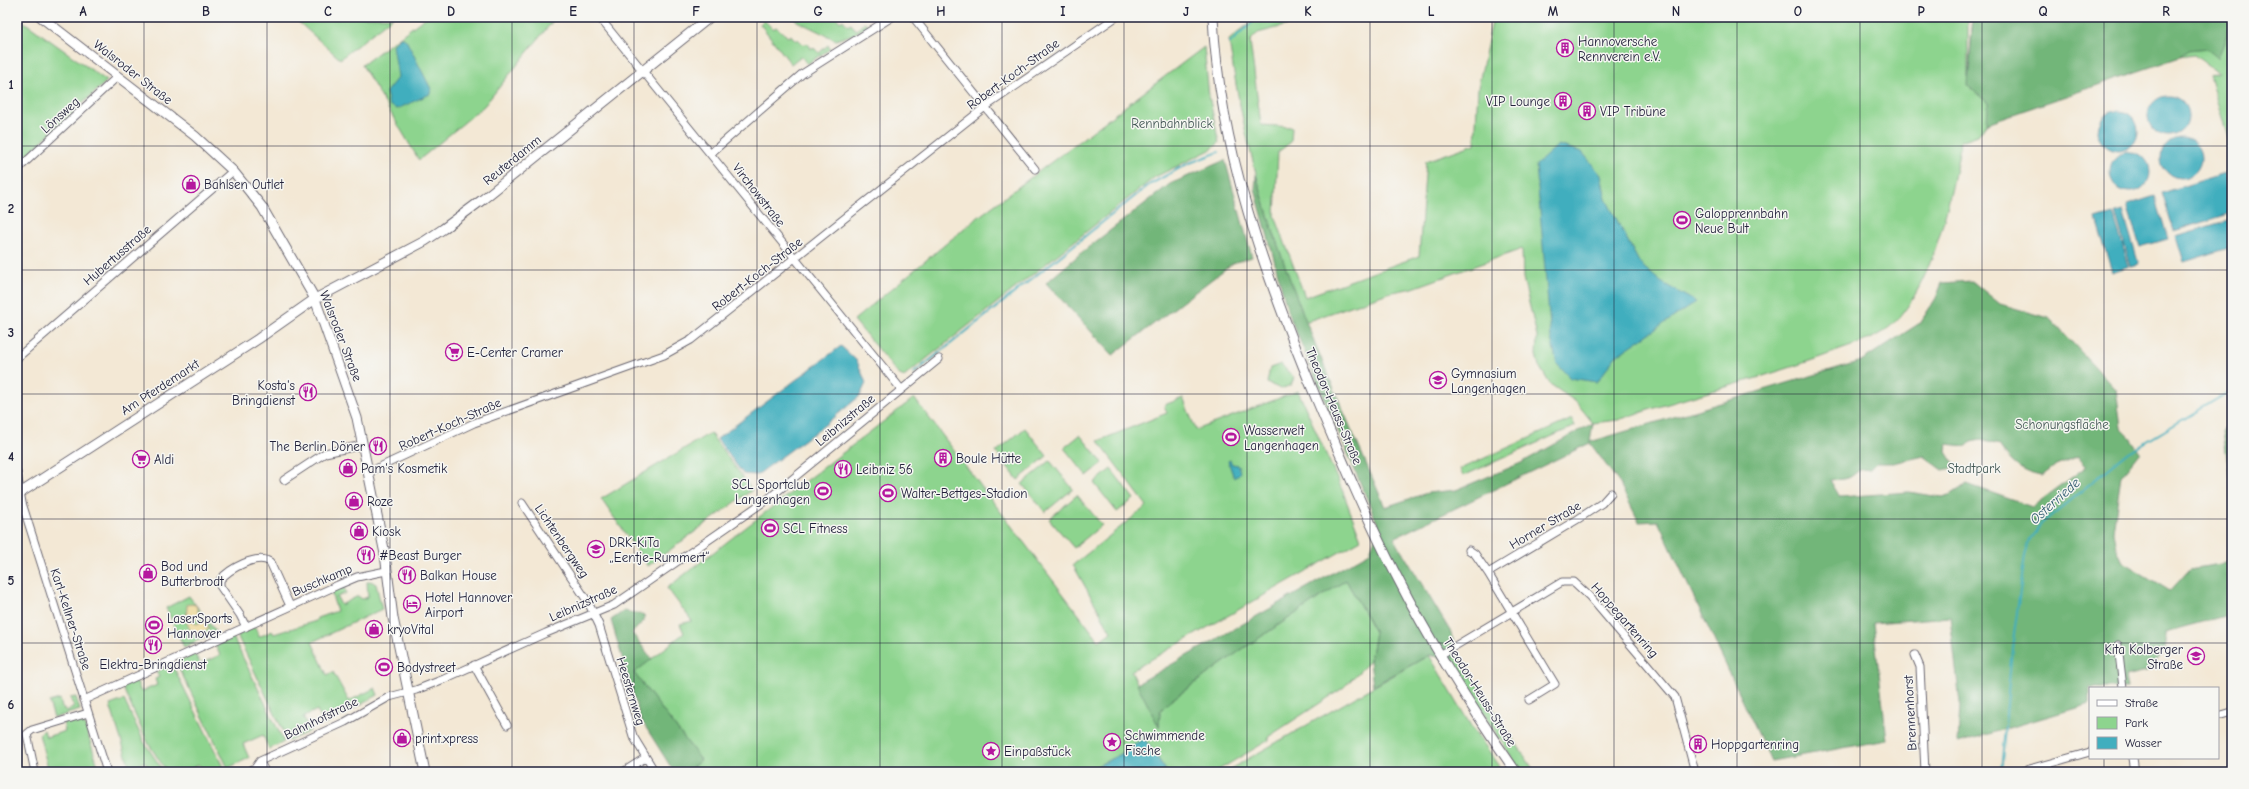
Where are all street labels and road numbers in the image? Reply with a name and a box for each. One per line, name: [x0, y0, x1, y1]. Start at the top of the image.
street label: Robert-Koch-Straße: [964, 35, 1063, 113]
street label: Walsroder Straße: [91, 37, 176, 108]
street label: Lönsweg: [38, 94, 82, 136]
street label: Reuterdamm: [480, 132, 544, 188]
street label: Virchowstraße: [730, 160, 789, 230]
street label: Hubertusstraße: [80, 221, 154, 288]
street label: Robert-Koch-Straße: [709, 234, 806, 314]
street label: Walsroder Straße: [317, 289, 365, 384]
street label: Theodor-Heuss-Straße: [1303, 345, 1366, 467]
street label: Am Pferdemarkt: [118, 355, 203, 418]
street label: Leibnizstraße: [812, 391, 878, 449]
street label: Robert-Koch-Straße: [396, 394, 504, 453]
street label: Horner Straße: [1507, 498, 1584, 552]
street label: Lichtenbergweg: [532, 501, 592, 581]
street label: Buschkamp: [290, 561, 354, 599]
street label: Karl-Kellner-Straße: [47, 566, 95, 672]
street label: Hoppegartenring: [1588, 579, 1662, 661]
street label: Leibnizstraße: [547, 581, 620, 625]
street label: Theodor-Heuss-Straße: [1440, 635, 1520, 749]
street label: Heesternweg: [613, 655, 649, 727]
street label: Brennenhorst: [1900, 674, 1919, 751]
street label: Bahnhofstraße: [282, 693, 361, 742]

